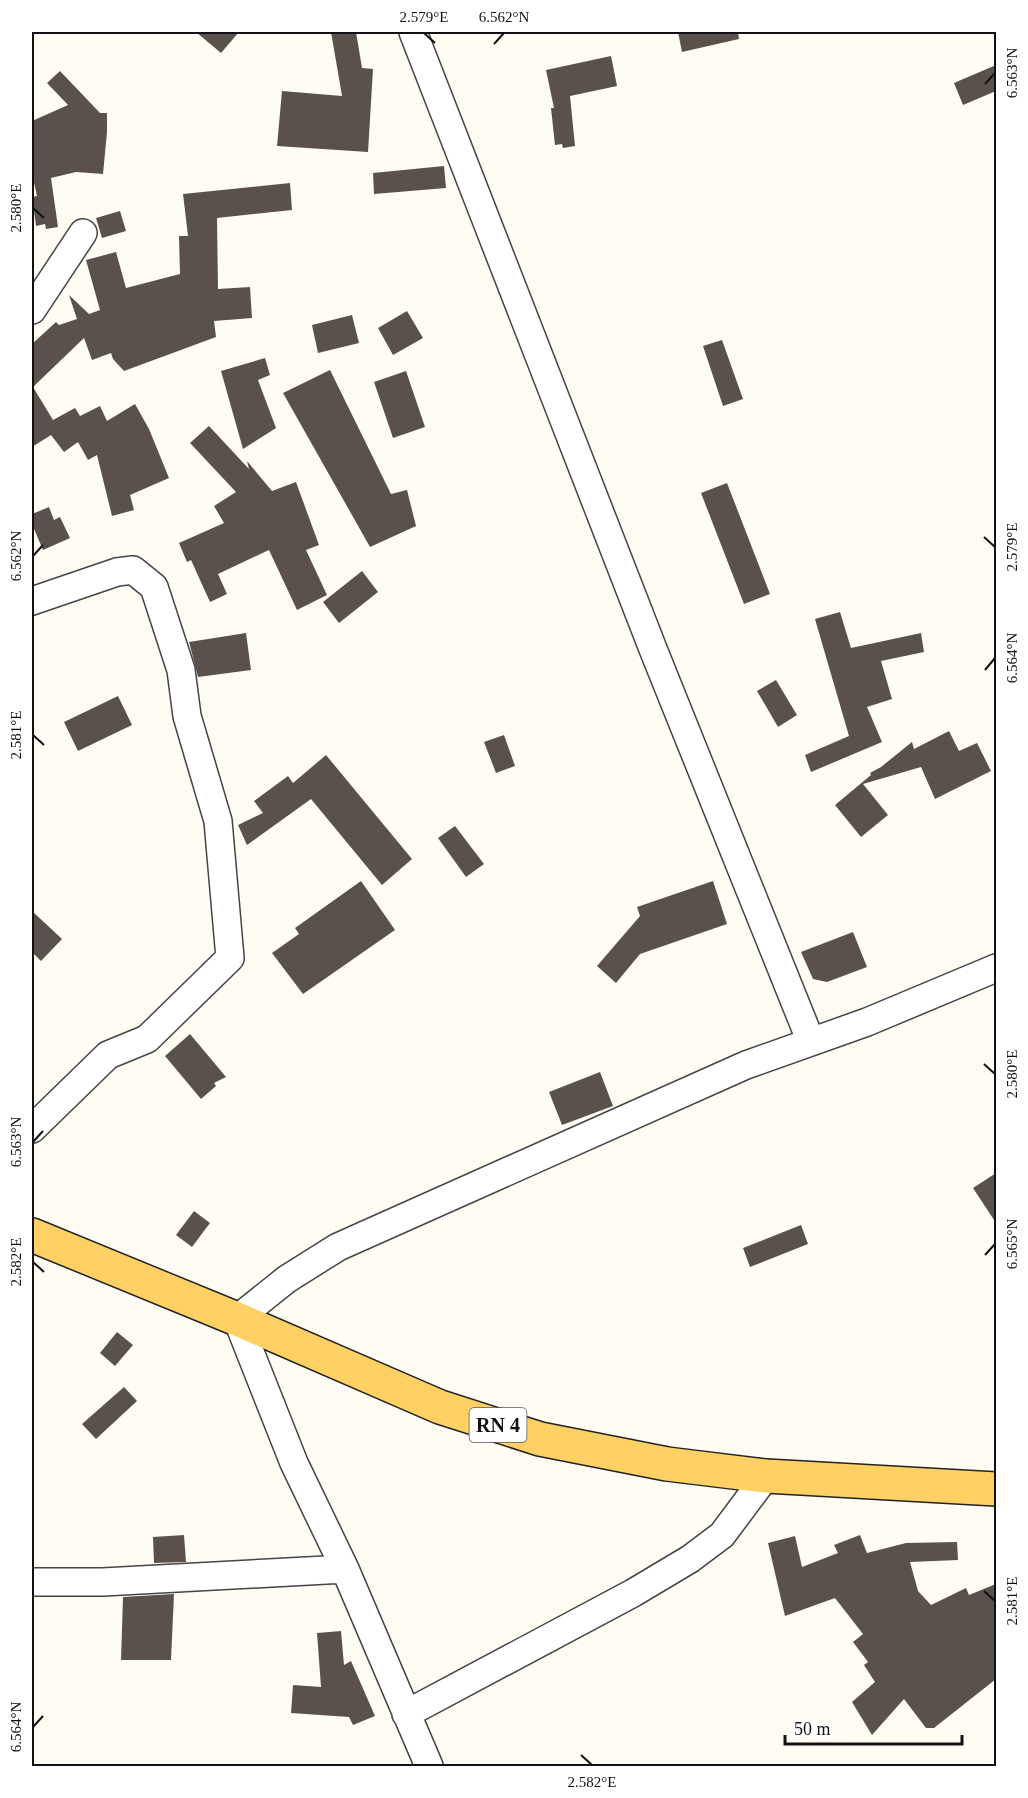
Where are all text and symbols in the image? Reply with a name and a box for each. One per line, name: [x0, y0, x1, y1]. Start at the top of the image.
text: 2.579°E: [400, 9, 448, 25]
text: 6.562°N: [479, 9, 529, 25]
text: 6.563°N: [1004, 48, 1020, 98]
text: 2.580°E: [8, 184, 24, 232]
text: 2.579°E: [1004, 523, 1020, 571]
text: 6.562°N: [8, 531, 24, 581]
text: 6.564°N: [1004, 633, 1020, 683]
text: 2.581°E: [8, 711, 24, 759]
text: 2.580°E: [1004, 1050, 1020, 1098]
text: 6.563°N: [8, 1117, 24, 1167]
text: 6.565°N: [1004, 1219, 1020, 1269]
text: 2.582°E: [8, 1238, 24, 1286]
road number: RN 4: [470, 1408, 526, 1442]
text: 2.581°E: [1004, 1577, 1020, 1625]
text: 6.564°N: [8, 1702, 24, 1752]
scale bar: [785, 1708, 962, 1746]
text: 50 m: [794, 1719, 831, 1739]
text: 2.582°E: [568, 1774, 616, 1790]

